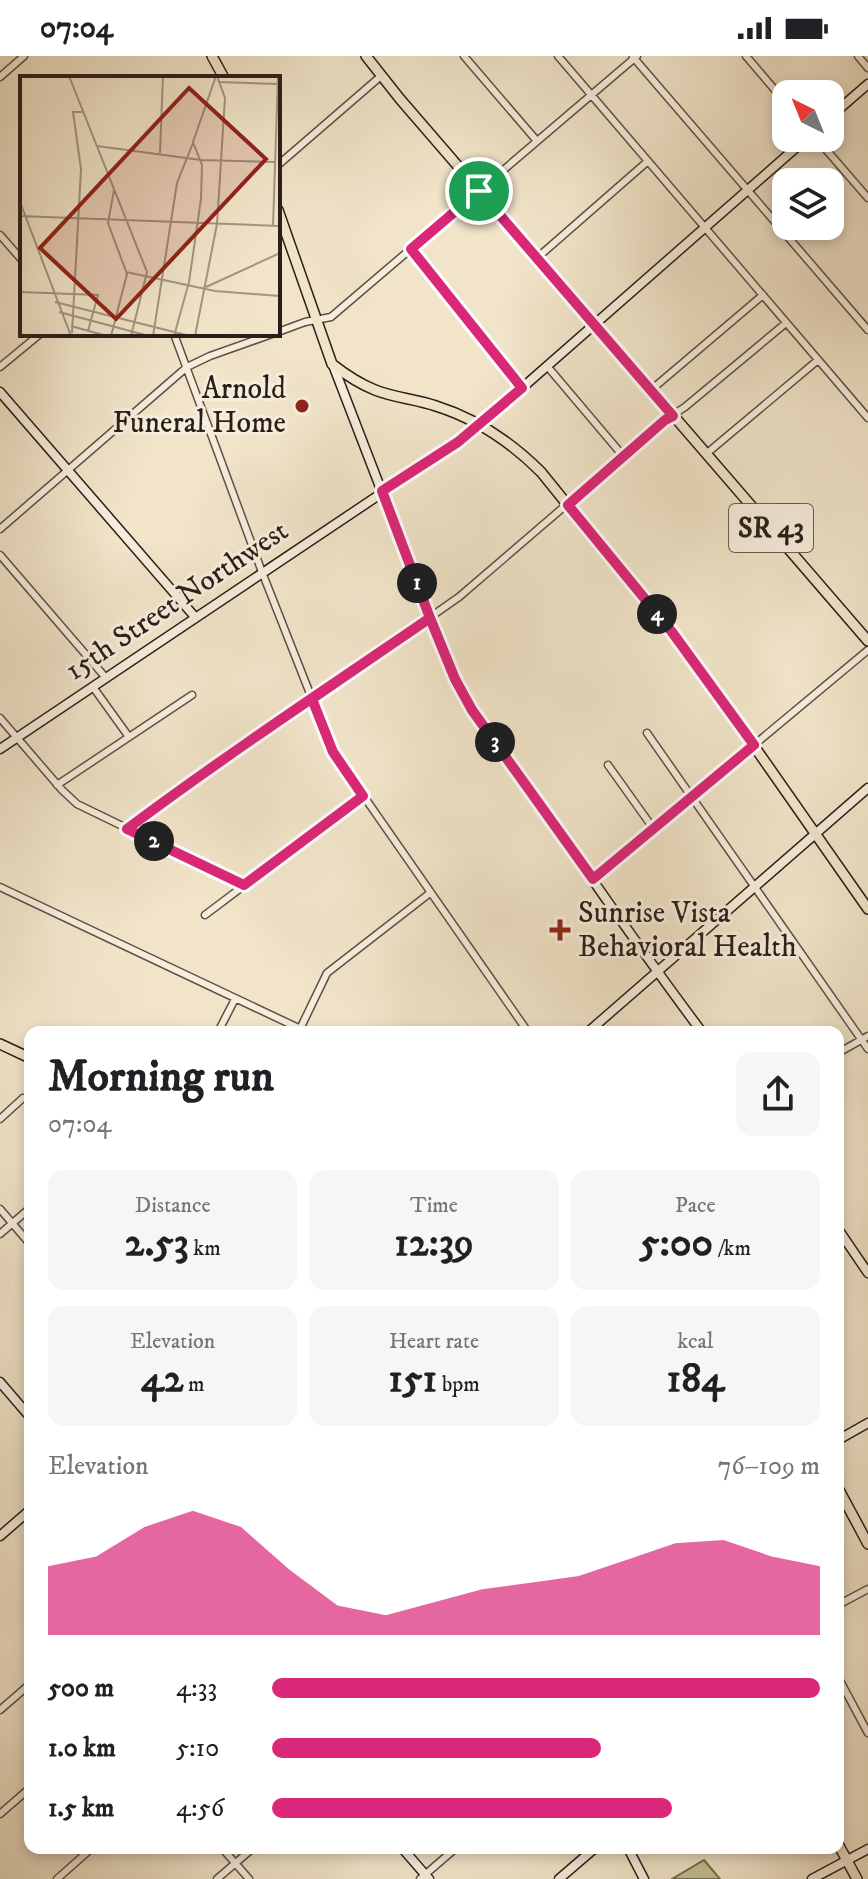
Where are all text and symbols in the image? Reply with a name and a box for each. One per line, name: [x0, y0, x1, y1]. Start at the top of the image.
text: 07:04: [40, 10, 113, 47]
inset map: [20, 76, 280, 336]
north arrow: [772, 80, 844, 152]
map controls: [772, 80, 844, 240]
pin: [445, 157, 513, 225]
button: layers: [772, 168, 844, 240]
icon: arrive: [457, 169, 501, 213]
place label: Arnold Funeral Home: [112, 371, 286, 442]
marker: Arnold Funeral Home: [293, 397, 311, 415]
road number: SR 43: [729, 504, 813, 552]
street label: 15th Street Northwest: [59, 513, 295, 689]
pin: 1: [397, 563, 437, 603]
text: 1: [413, 569, 421, 596]
pin: 4: [637, 594, 677, 634]
text: 4: [651, 600, 663, 627]
pin: 3: [475, 722, 515, 762]
text: 3: [491, 728, 499, 755]
pin: 2: [134, 821, 174, 861]
text: 2: [149, 827, 159, 854]
place label: Sunrise Vista Behavioral Health: [578, 895, 797, 966]
marker: Sunrise Vista Behavioral Health: [549, 919, 571, 941]
text: Morning run: [48, 1050, 274, 1105]
button: share: [736, 1052, 820, 1136]
text: 07:04: [48, 1108, 111, 1141]
text: Distance: [135, 1192, 211, 1219]
text: Time: [410, 1192, 458, 1219]
text: Pace: [675, 1192, 716, 1219]
text: 2.53: [125, 1219, 189, 1269]
text: 12:39: [394, 1219, 474, 1269]
text: 5:00: [640, 1219, 713, 1269]
text: km: [189, 1235, 221, 1262]
text: /km: [713, 1235, 751, 1262]
text: Elevation: [130, 1328, 215, 1355]
text: Heart rate: [389, 1328, 479, 1355]
text: kcal: [677, 1328, 713, 1355]
text: 42: [141, 1355, 183, 1405]
text: 151: [388, 1355, 437, 1405]
text: 184: [666, 1355, 724, 1405]
text: m: [183, 1371, 205, 1398]
text: bpm: [437, 1371, 480, 1398]
text: Elevation: [48, 1450, 149, 1483]
text: 76–109 m: [718, 1450, 820, 1483]
text: 500 m: [48, 1672, 114, 1705]
text: 4:33: [176, 1672, 217, 1705]
text: 1.0 km: [48, 1732, 116, 1765]
text: 5:10: [176, 1732, 219, 1765]
text: 1.5 km: [48, 1792, 114, 1825]
text: 4:56: [176, 1792, 224, 1825]

